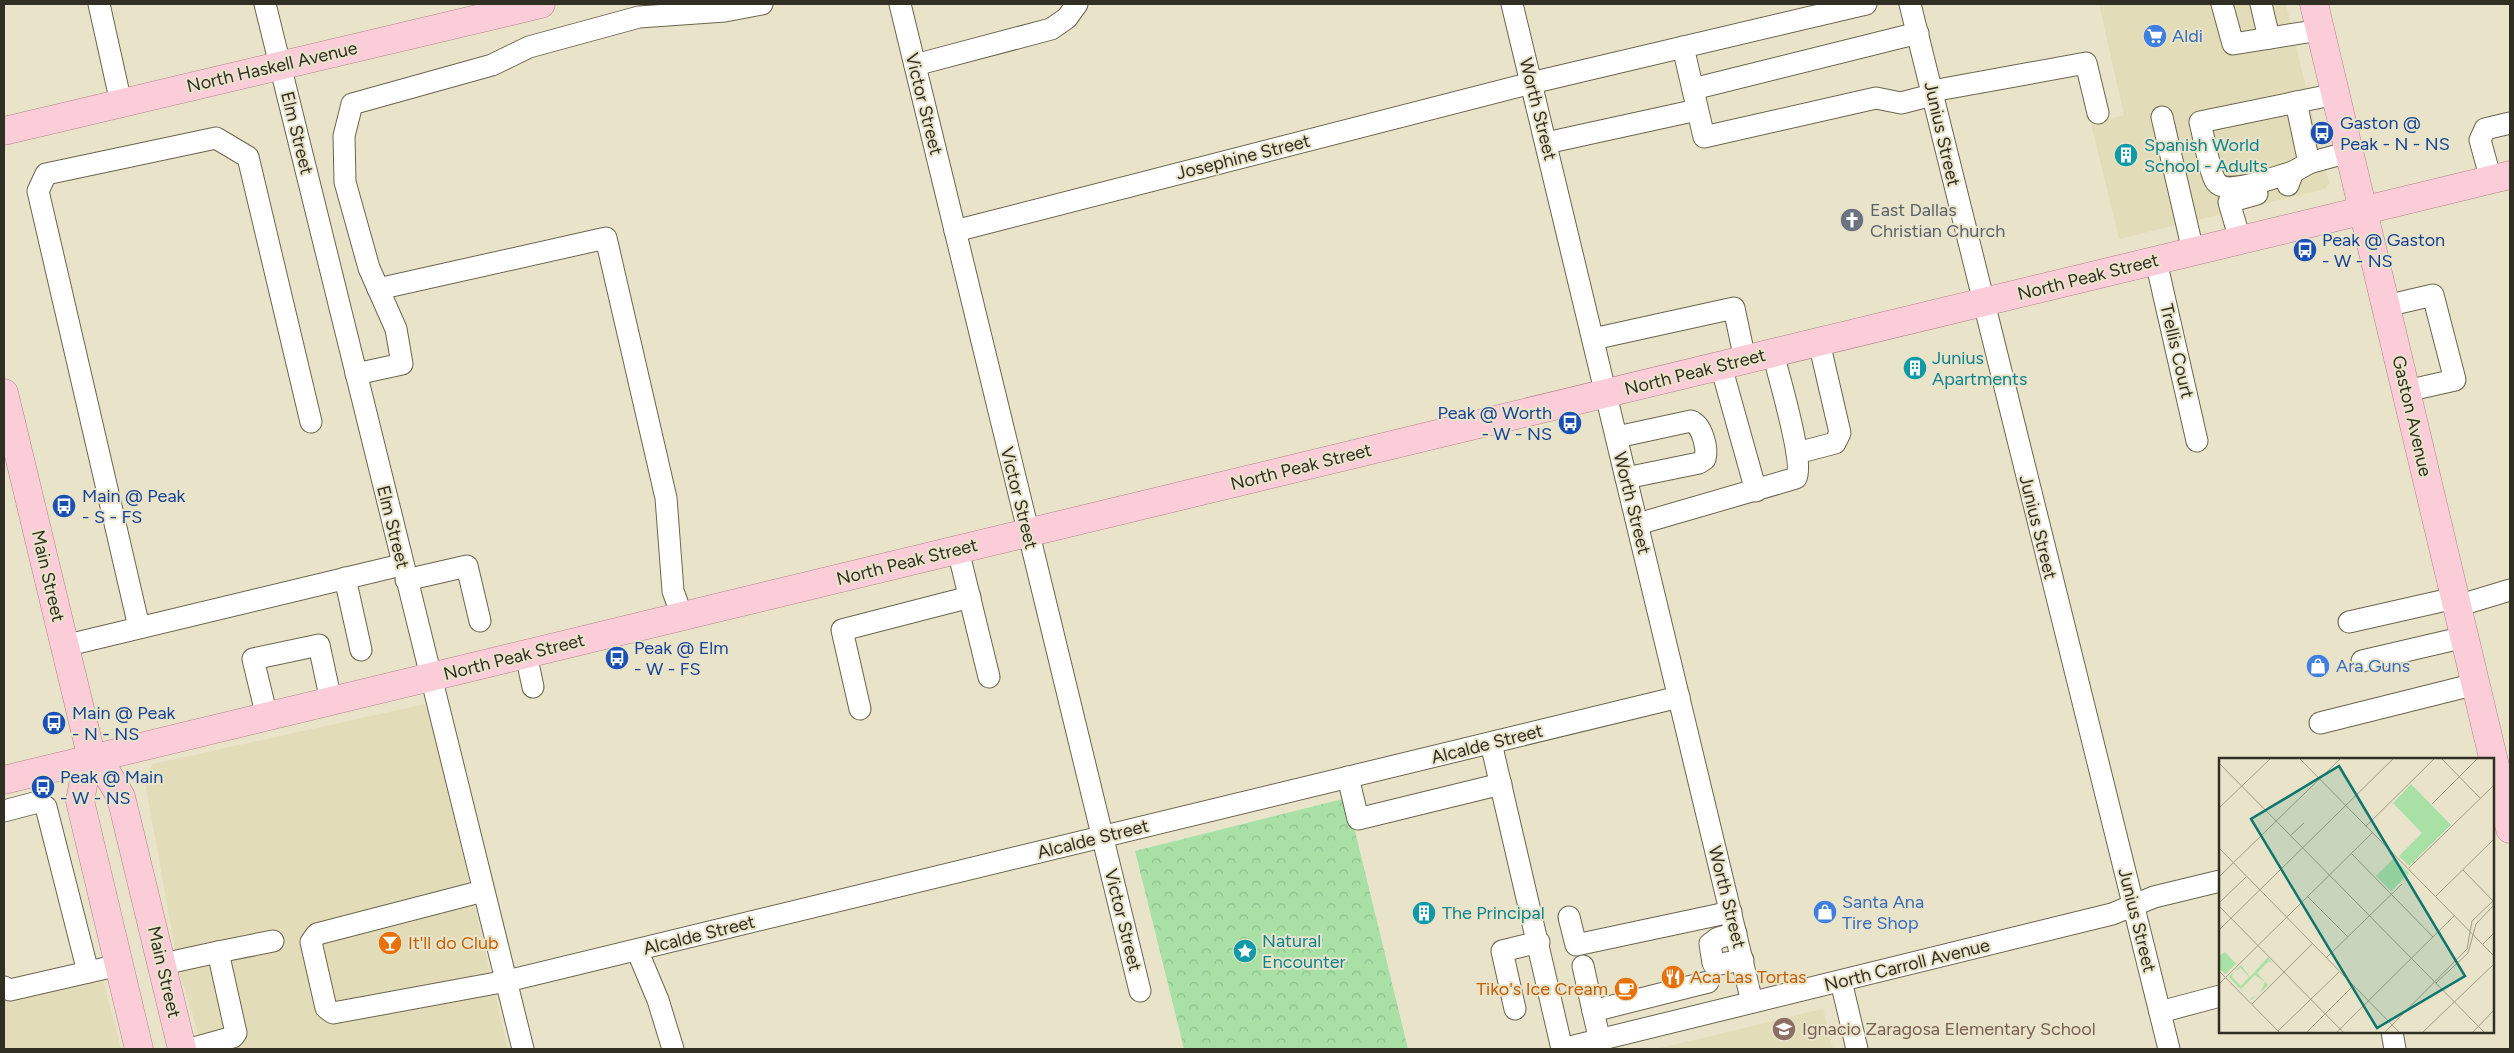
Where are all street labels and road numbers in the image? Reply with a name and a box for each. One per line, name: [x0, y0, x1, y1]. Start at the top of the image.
street label: North Haskell Avenue: [185, 37, 360, 97]
street label: Victor Street: [901, 51, 947, 158]
street label: Worth Street: [1515, 56, 1561, 163]
street label: Junius Street: [1919, 79, 1965, 189]
street label: Elm Street: [276, 89, 318, 177]
street label: Josephine Street: [1174, 130, 1313, 184]
street label: North Peak Street: [2015, 249, 2161, 305]
street label: Trellis Court: [2155, 302, 2199, 401]
street label: North Peak Street: [1622, 344, 1768, 400]
street label: Gaston Avenue: [2387, 353, 2437, 479]
street label: North Peak Street: [1228, 439, 1374, 495]
street label: Victor Street: [996, 445, 1042, 552]
street label: Worth Street: [1609, 450, 1655, 557]
street label: Junius Street: [2014, 473, 2062, 582]
street label: Elm Street: [372, 483, 414, 571]
street label: Main Street: [27, 528, 69, 624]
street label: North Peak Street: [834, 534, 980, 590]
street label: North Peak Street: [441, 629, 587, 685]
street label: Alcalde Street: [1429, 719, 1545, 768]
street label: Alcalde Street: [1035, 814, 1151, 863]
street label: Worth Street: [1704, 844, 1750, 951]
street label: Junius Street: [2113, 866, 2161, 975]
street label: Victor Street: [1100, 867, 1146, 974]
street label: Alcalde Street: [641, 910, 757, 959]
street label: Main Street: [143, 924, 185, 1020]
street label: North Carroll Avenue: [1822, 934, 1992, 996]

